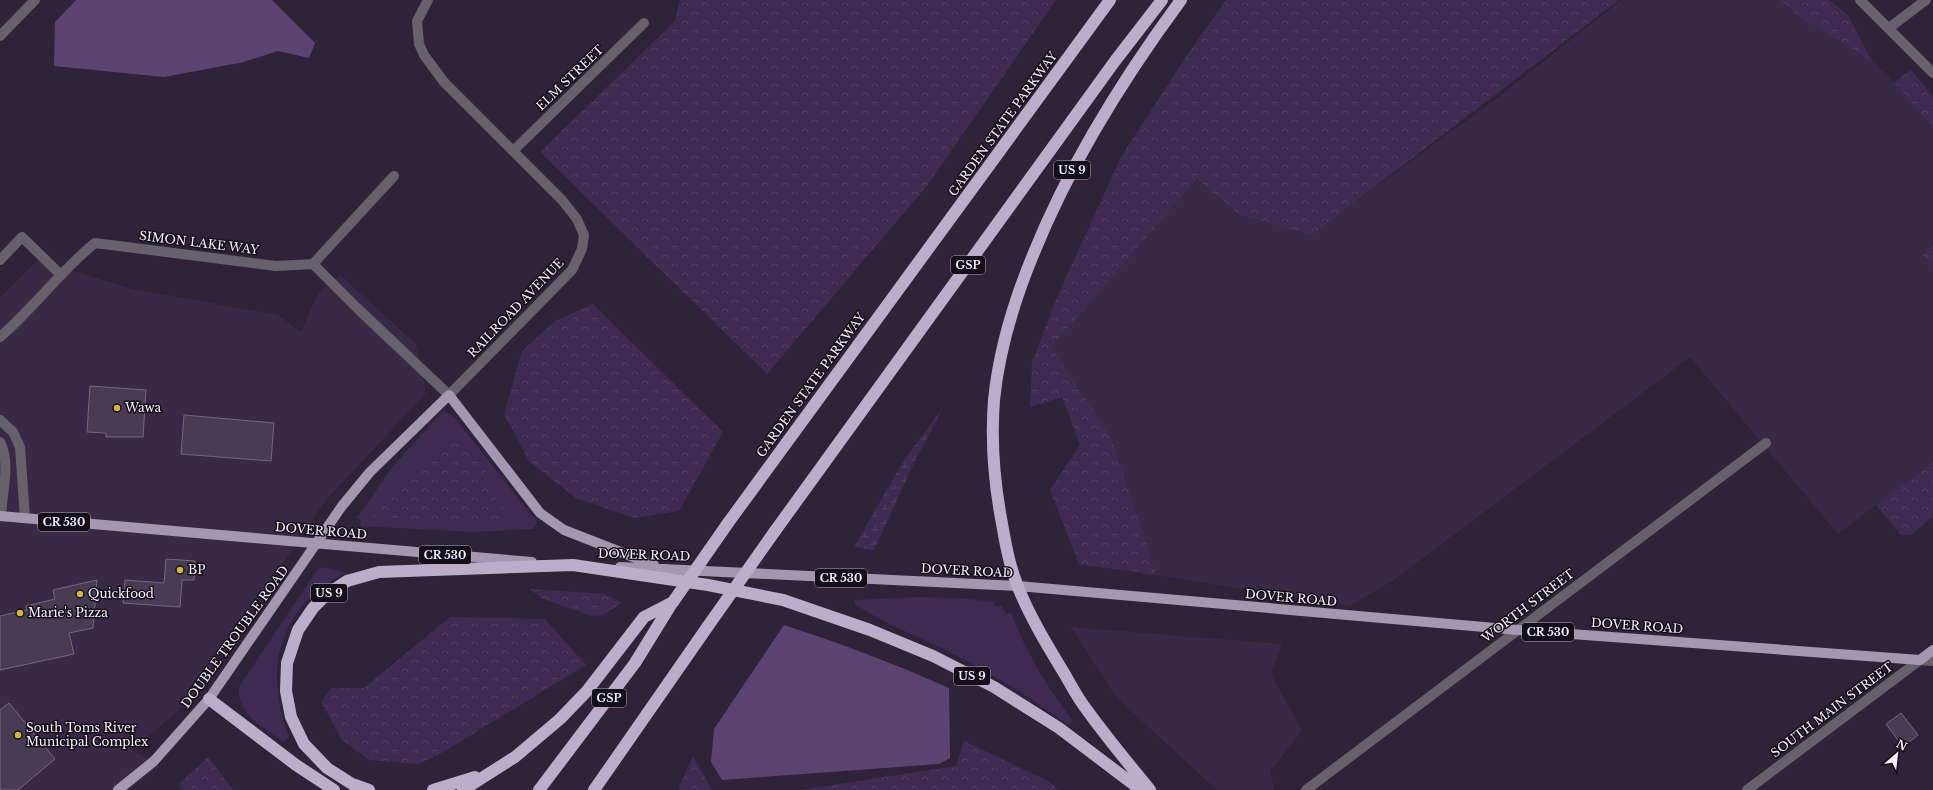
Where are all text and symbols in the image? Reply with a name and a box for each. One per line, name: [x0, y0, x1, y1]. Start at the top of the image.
street label: ELM STREET: [533, 42, 607, 114]
street label: GARDEN STATE PARKWAY: [945, 48, 1060, 199]
road number: US 9: [1054, 161, 1090, 179]
street label: SIMON LAKE WAY: [138, 228, 260, 257]
street label: RAILROAD AVENUE: [464, 255, 567, 360]
road number: GSP: [951, 256, 985, 274]
street label: GARDEN STATE PARKWAY: [753, 309, 868, 460]
place label: Wawa: [124, 400, 162, 415]
marker: Wawa: [112, 403, 122, 413]
road number: CR 530: [38, 513, 90, 531]
street label: DOVER ROAD: [274, 519, 368, 542]
street label: DOVER ROAD: [598, 545, 690, 564]
road number: CR 530: [419, 546, 471, 564]
street label: DOVER ROAD: [921, 561, 1014, 580]
place label: BP: [188, 562, 205, 577]
street label: DOUBLE TROUBLE ROAD: [178, 563, 291, 711]
marker: BP: [175, 565, 185, 575]
street label: WORTH STREET: [1478, 566, 1577, 646]
road number: CR 530: [815, 569, 867, 587]
road number: US 9: [311, 584, 347, 602]
place label: Quickfood: [88, 586, 154, 601]
street label: DOVER ROAD: [1244, 586, 1338, 609]
marker: Quickfood: [75, 589, 85, 599]
place label: Marie's Pizza: [28, 605, 108, 620]
marker: Marie's Pizza: [15, 608, 25, 618]
street label: DOVER ROAD: [1590, 615, 1684, 636]
road number: CR 530: [1522, 623, 1574, 641]
street label: SOUTH MAIN STREET: [1768, 659, 1896, 760]
road number: US 9: [954, 667, 990, 685]
road number: GSP: [592, 689, 626, 707]
place label: South Toms River Municipal Complex: [26, 720, 149, 749]
marker: South Toms River Municipal Complex: [13, 730, 23, 740]
north arrow: [1877, 734, 1917, 774]
text: N: [1894, 737, 1910, 754]

